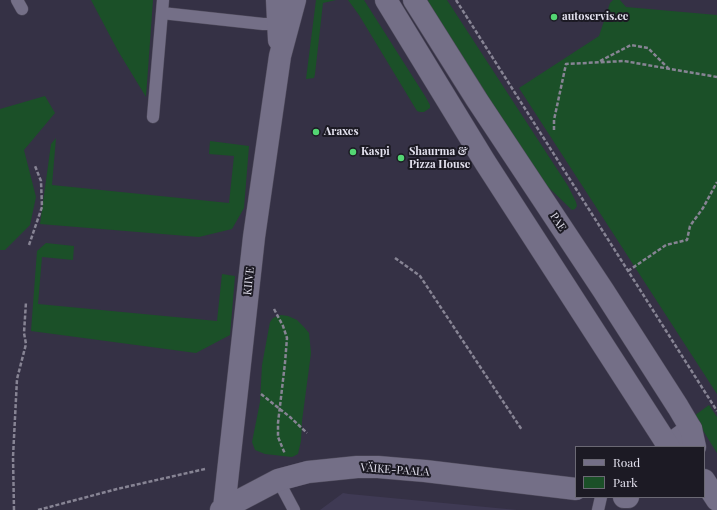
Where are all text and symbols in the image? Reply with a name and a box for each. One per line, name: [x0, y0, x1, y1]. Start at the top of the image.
place label: autoservis.ee: [562, 10, 628, 24]
marker: autoservis.ee: [549, 12, 559, 22]
place label: Araxes: [324, 125, 358, 139]
marker: Araxes: [311, 127, 321, 137]
place label: Kaspi: [361, 145, 390, 159]
place label: Shaurma & Pizza House: [409, 145, 470, 171]
marker: Kaspi: [348, 147, 358, 157]
marker: Shaurma & Pizza House: [396, 153, 406, 163]
street label: PAE: [547, 210, 569, 234]
street label: KIIVE: [241, 266, 257, 296]
legend: [575, 446, 705, 498]
text: Road: [613, 454, 640, 470]
street label: VÄIKE-PAALA: [360, 461, 430, 479]
text: Park: [613, 474, 638, 490]

